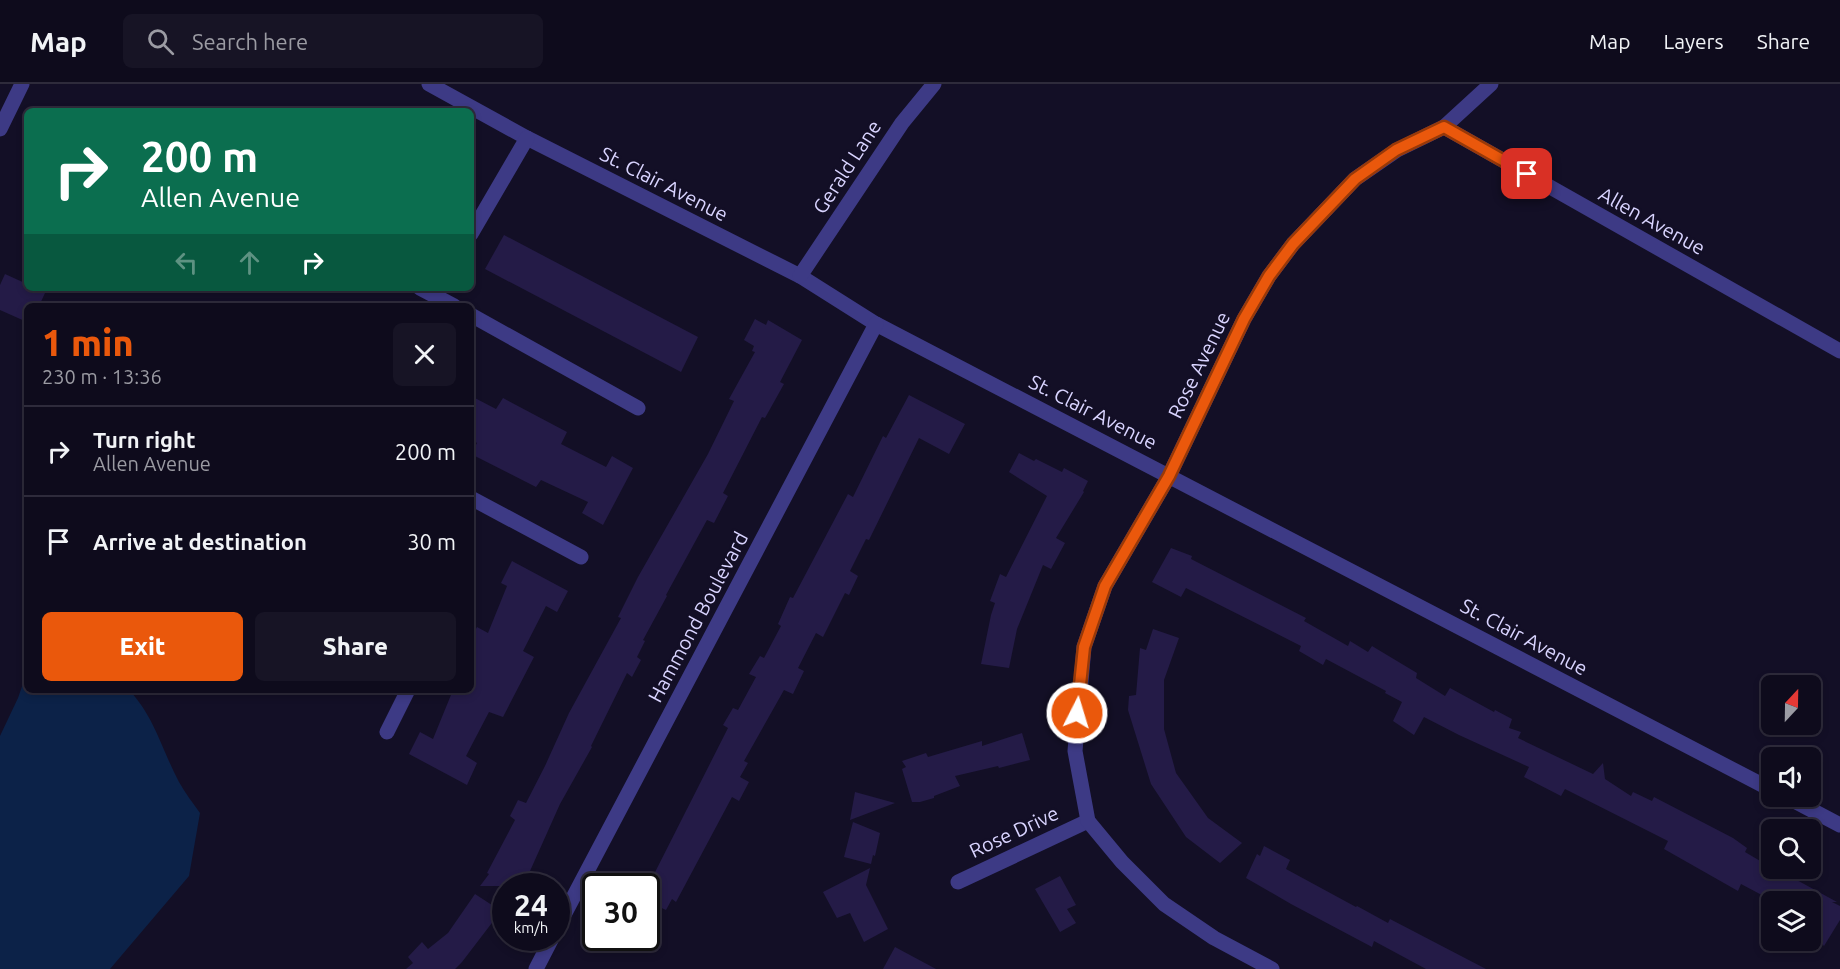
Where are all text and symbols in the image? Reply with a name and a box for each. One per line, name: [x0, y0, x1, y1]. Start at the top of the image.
search box: [123, 14, 543, 68]
icon: search: [144, 25, 177, 58]
text: Map: [30, 26, 87, 57]
text: Search here: [192, 29, 308, 54]
text: Map: [1589, 29, 1630, 53]
text: Layers: [1663, 29, 1724, 53]
text: Share: [1757, 29, 1810, 53]
street label: Gerald Lane: [808, 116, 885, 218]
icon: right: [42, 132, 120, 210]
text: 200 m: [141, 133, 258, 180]
street label: St. Clair Avenue: [596, 141, 732, 226]
pin: [1501, 148, 1552, 199]
icon: arrive: [1510, 157, 1543, 190]
text: Allen Avenue: [141, 182, 300, 212]
street label: Allen Avenue: [1595, 182, 1709, 259]
icon: left: [170, 246, 203, 279]
icon: ahead: [233, 246, 266, 279]
icon: right: [296, 246, 329, 279]
street label: Rose Avenue: [1163, 308, 1234, 422]
text: 1 min: [42, 322, 134, 363]
button: close: [393, 323, 456, 386]
text: 230 m · 13:36: [42, 365, 162, 388]
street label: St. Clair Avenue: [1025, 369, 1161, 454]
text: Turn right: [93, 427, 195, 452]
icon: right: [42, 435, 75, 468]
text: 200 m: [395, 439, 456, 464]
text: Allen Avenue: [93, 452, 211, 475]
icon: arrive: [42, 525, 75, 558]
street label: Hammond Boulevard: [643, 528, 752, 706]
text: Arrive at destination: [93, 529, 307, 554]
text: 30 m: [407, 529, 456, 554]
street label: St. Clair Avenue: [1457, 593, 1592, 680]
button: Exit: [42, 612, 243, 681]
button: Share: [255, 612, 456, 681]
north arrow: [1761, 675, 1821, 735]
map controls: [1761, 675, 1821, 951]
position arrow: [1045, 681, 1109, 745]
button: sound: [1761, 747, 1821, 807]
street label: Rose Drive: [966, 801, 1062, 862]
button: search: [1761, 819, 1821, 879]
speed limit sign: 30: [582, 873, 660, 951]
text: 24: [514, 888, 548, 922]
button: layers: [1761, 891, 1821, 951]
text: km/h: [514, 919, 548, 936]

